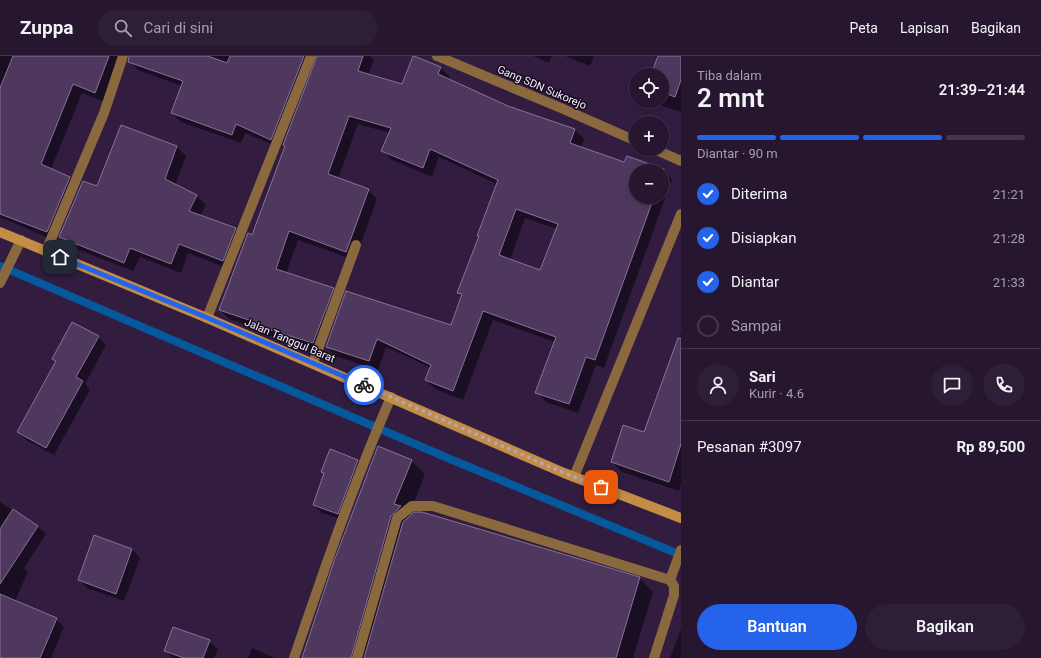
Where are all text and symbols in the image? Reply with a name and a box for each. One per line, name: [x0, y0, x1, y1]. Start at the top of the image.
search box: [98, 10, 378, 46]
text: Zuppa: [20, 16, 74, 39]
icon: search: [112, 17, 134, 39]
text: Cari di sini: [144, 19, 213, 37]
text: Peta: [850, 20, 878, 36]
text: Lapisan: [900, 20, 949, 36]
text: Bagikan: [971, 20, 1021, 36]
street label: Gang SDN Sukorejo: [495, 63, 588, 112]
map controls: [629, 68, 669, 204]
button: locate: [629, 68, 669, 108]
text: Tiba dalam: [697, 68, 762, 83]
text: 21:39–21:44: [939, 81, 1025, 99]
text: 2 mnt: [697, 83, 764, 113]
button: +: [629, 116, 669, 156]
text: Diantar · 90 m: [697, 146, 778, 161]
button: −: [629, 164, 669, 204]
icon: check: [697, 183, 719, 205]
text: Diterima: [731, 185, 787, 203]
text: 21:21: [993, 187, 1025, 202]
icon: check: [697, 227, 719, 249]
text: Disiapkan: [731, 229, 797, 247]
text: 21:28: [993, 231, 1025, 246]
pin: [43, 240, 77, 274]
icon: home: [49, 246, 71, 268]
icon: check: [697, 271, 719, 293]
text: Diantar: [731, 273, 779, 291]
text: 21:33: [993, 275, 1025, 290]
street label: Jalan Tanggul Barat: [243, 316, 337, 366]
text: Sampai: [731, 317, 781, 335]
button: person: [697, 364, 739, 406]
button: chat: [931, 364, 973, 406]
button: phone: [983, 364, 1025, 406]
courier: [344, 365, 384, 405]
text: Sari: [749, 368, 776, 386]
icon: bike: [353, 374, 375, 396]
text: Kurir · 4.6: [749, 386, 804, 401]
text: Pesanan #3097: [697, 438, 802, 456]
text: Rp 89,500: [957, 438, 1025, 456]
pin: [584, 470, 618, 504]
icon: bag: [590, 476, 612, 498]
button: Bantuan: [697, 604, 857, 650]
button: Bagikan: [865, 604, 1025, 650]

